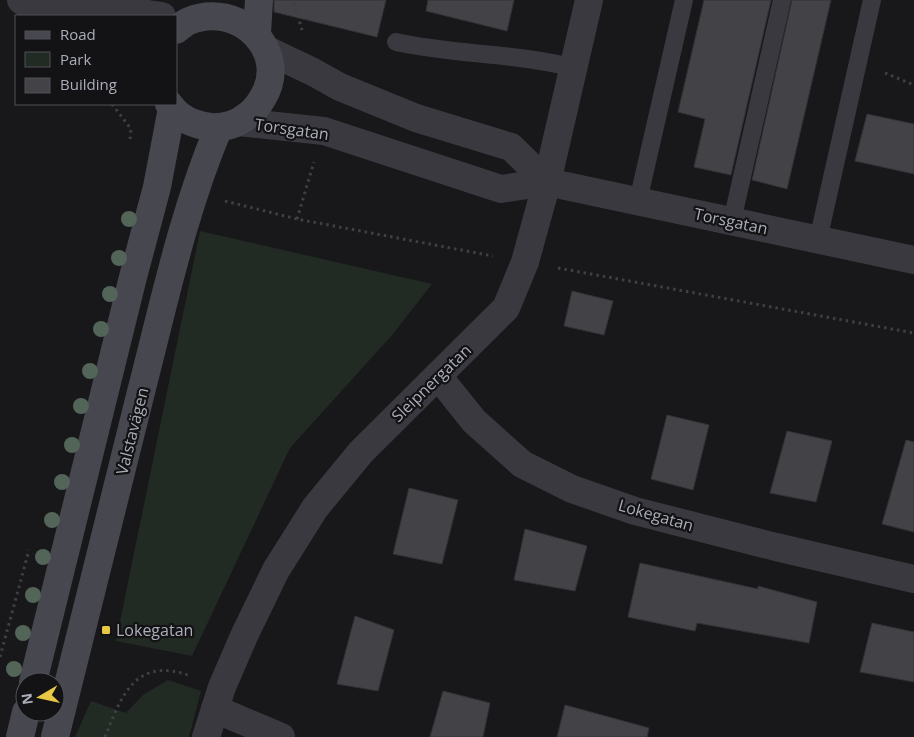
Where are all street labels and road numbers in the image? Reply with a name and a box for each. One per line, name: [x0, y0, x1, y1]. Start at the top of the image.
street label: Torsgatan: [254, 113, 330, 145]
street label: Torsgatan: [692, 202, 770, 240]
street label: Sleipnergatan: [386, 339, 476, 427]
street label: Valstavägen: [111, 385, 153, 477]
street label: Lokegatan: [616, 494, 696, 536]

